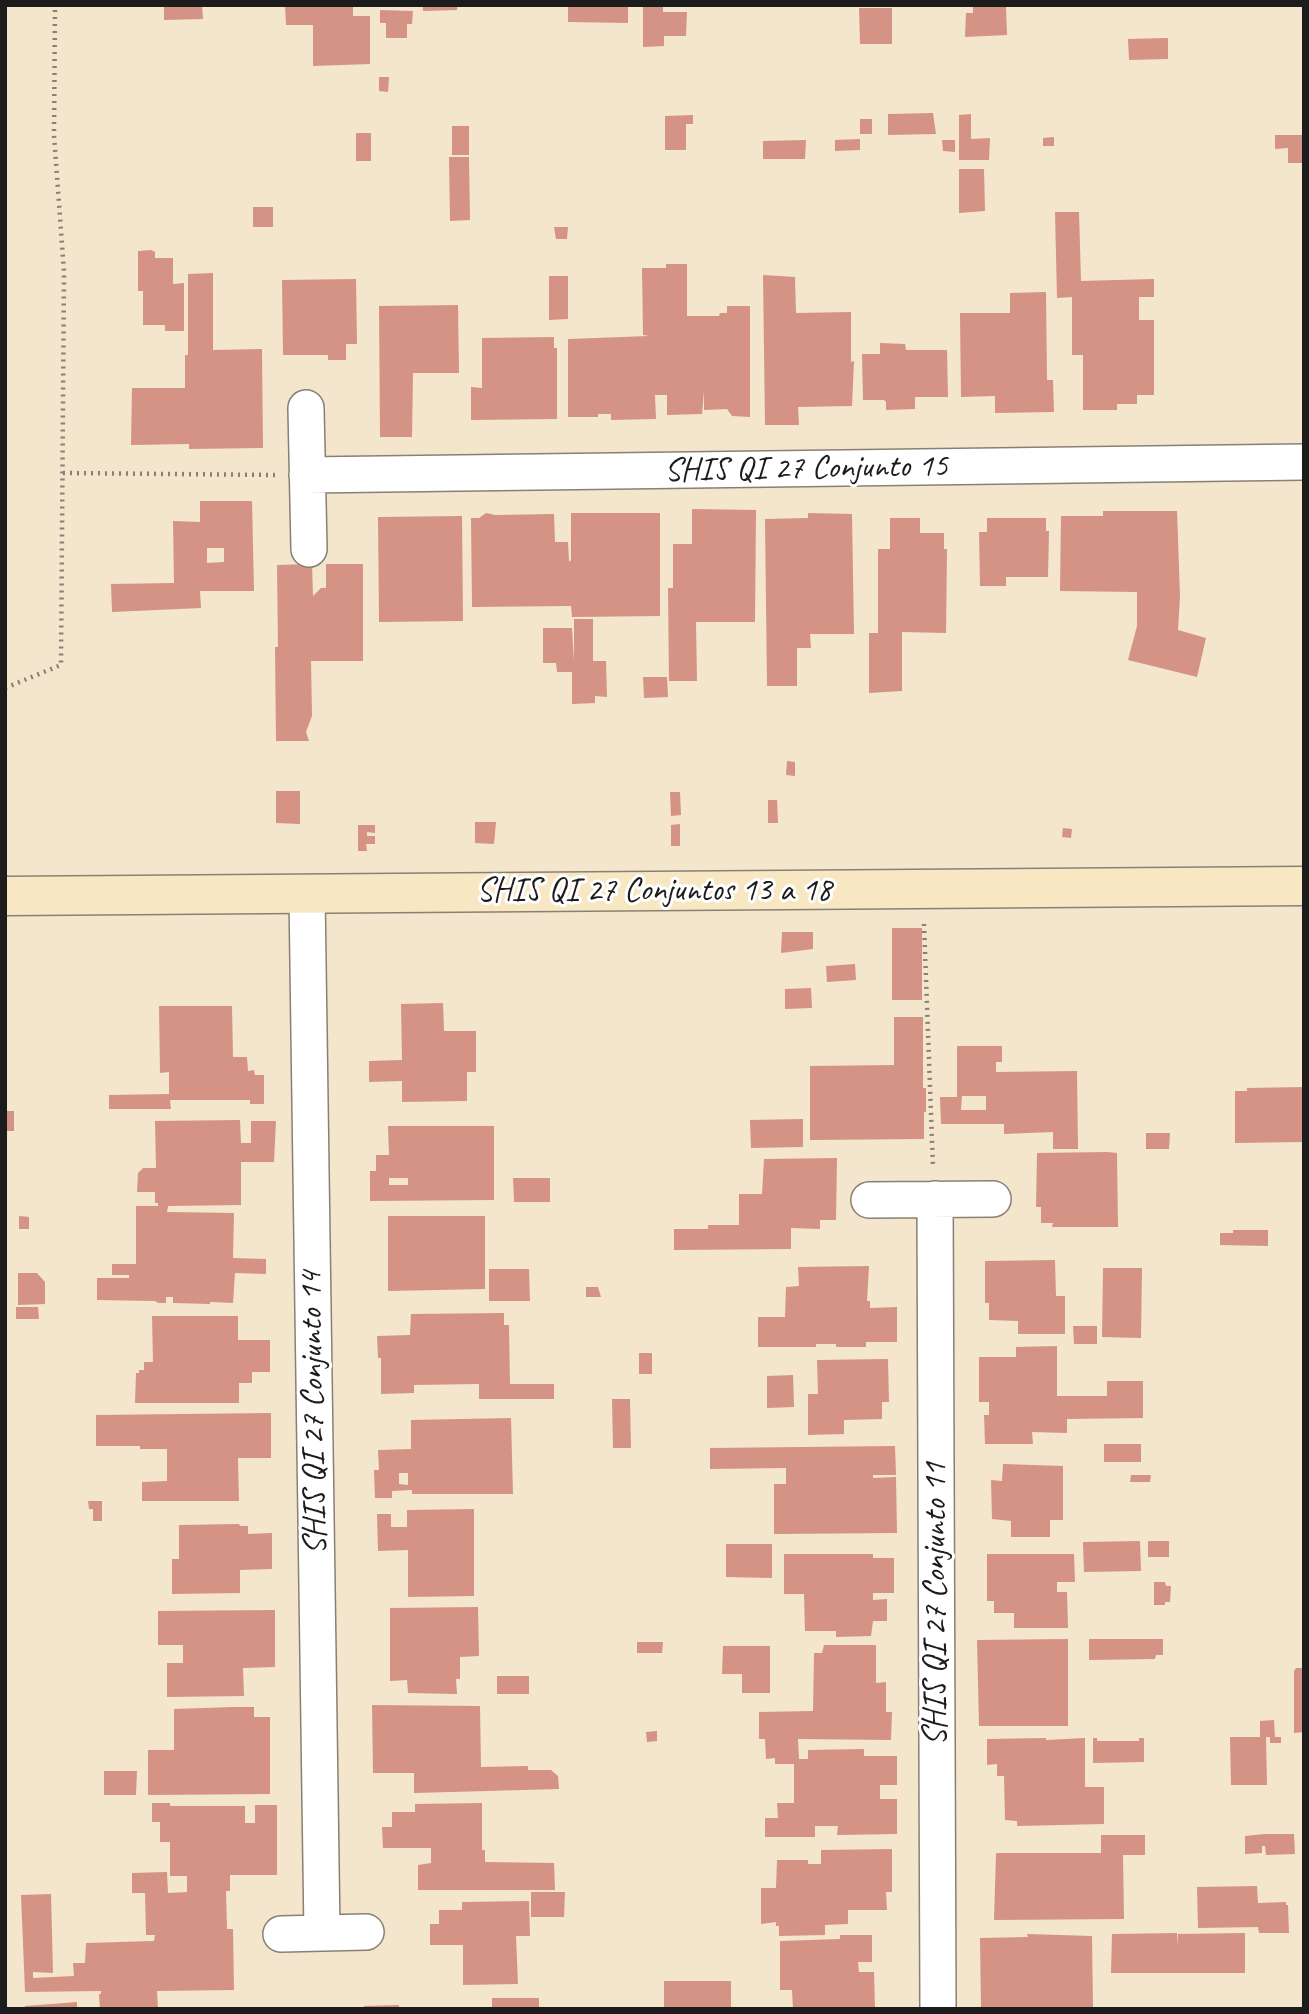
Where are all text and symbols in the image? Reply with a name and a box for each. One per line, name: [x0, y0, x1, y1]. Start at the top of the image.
street label: SHIS QI 27 Conjunto 15: [664, 447, 948, 491]
street label: SHIS QI 27 Conjuntos 13 a 18: [477, 871, 831, 911]
street label: SHIS QI 27 Conjunto 14: [292, 1271, 336, 1555]
street label: SHIS QI 27 Conjunto 11: [916, 1462, 956, 1746]

